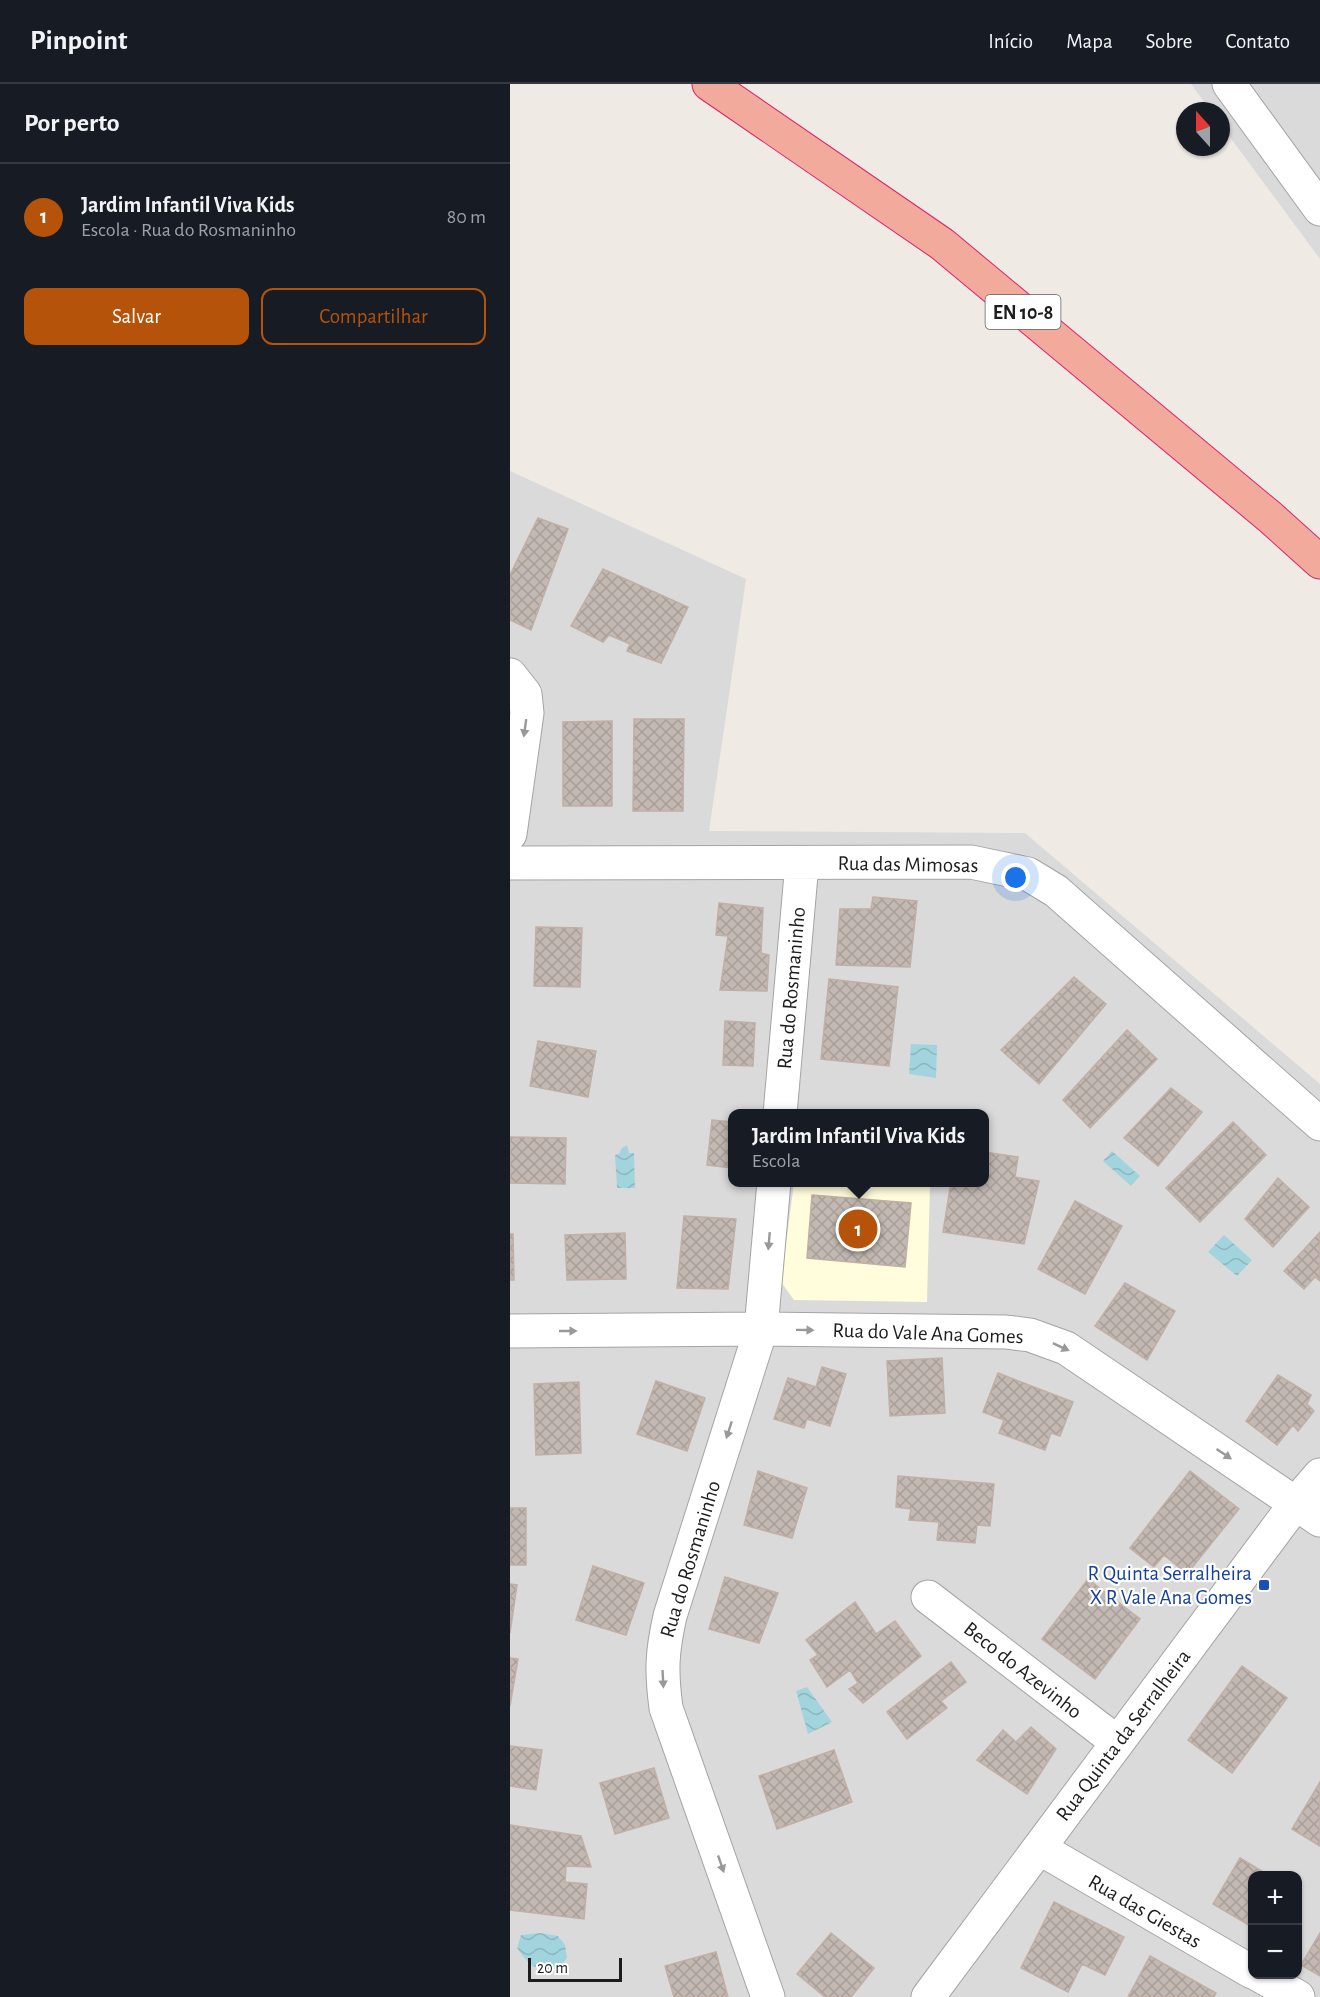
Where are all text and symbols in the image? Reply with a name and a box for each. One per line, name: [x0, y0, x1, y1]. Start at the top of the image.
text: Pinpoint: [30, 27, 128, 55]
text: Início: [988, 31, 1033, 52]
text: Mapa: [1066, 31, 1113, 52]
text: Sobre: [1146, 31, 1192, 52]
text: Contato: [1225, 31, 1290, 52]
north arrow: [1176, 102, 1230, 156]
text: Por perto: [24, 110, 120, 136]
text: Jardim Infantil Viva Kids: [81, 194, 294, 216]
text: 1: [40, 207, 47, 227]
text: 80 m: [447, 207, 486, 227]
text: Escola · Rua do Rosmaninho: [81, 220, 296, 240]
button: Salvar: [24, 288, 249, 345]
button: Compartilhar: [261, 288, 486, 345]
road number: EN 10-8: [986, 295, 1060, 329]
one-way arrow: [521, 719, 530, 738]
street label: Rua das Mimosas: [837, 853, 979, 876]
your location: [1001, 863, 1030, 892]
street label: Rua do Rosmaninho: [774, 906, 809, 1070]
popup: [728, 1109, 989, 1187]
text: Jardim Infantil Viva Kids: [752, 1125, 965, 1147]
text: Escola: [752, 1151, 801, 1171]
pin: 1: [838, 1206, 878, 1252]
one-way arrow: [764, 1231, 773, 1250]
street label: Rua do Vale Ana Gomes: [832, 1320, 1024, 1347]
one-way arrow: [796, 1325, 815, 1335]
one-way arrow: [559, 1326, 578, 1336]
one-way arrow: [1053, 1342, 1071, 1352]
one-way arrow: [724, 1422, 733, 1440]
one-way arrow: [1215, 1449, 1232, 1460]
street label: Rua do Rosmaninho: [657, 1478, 724, 1640]
place label: R Quinta Serralheira X R Vale Ana Gomes: [1088, 1563, 1252, 1608]
marker: R Quinta Serralheira X R Vale Ana Gomes: [1257, 1578, 1271, 1592]
street label: Beco do Azevinho: [960, 1618, 1086, 1723]
street label: Rua Quinta da Serralheira: [1052, 1646, 1195, 1825]
one-way arrow: [658, 1669, 667, 1688]
one-way arrow: [716, 1855, 726, 1873]
street label: Rua das Giestas: [1085, 1871, 1205, 1952]
map controls: [1248, 1871, 1302, 1979]
button: +: [1248, 1871, 1302, 1925]
button: −: [1248, 1925, 1302, 1979]
scale bar: [528, 1955, 622, 1982]
text: 20 m: [537, 1960, 568, 1976]

